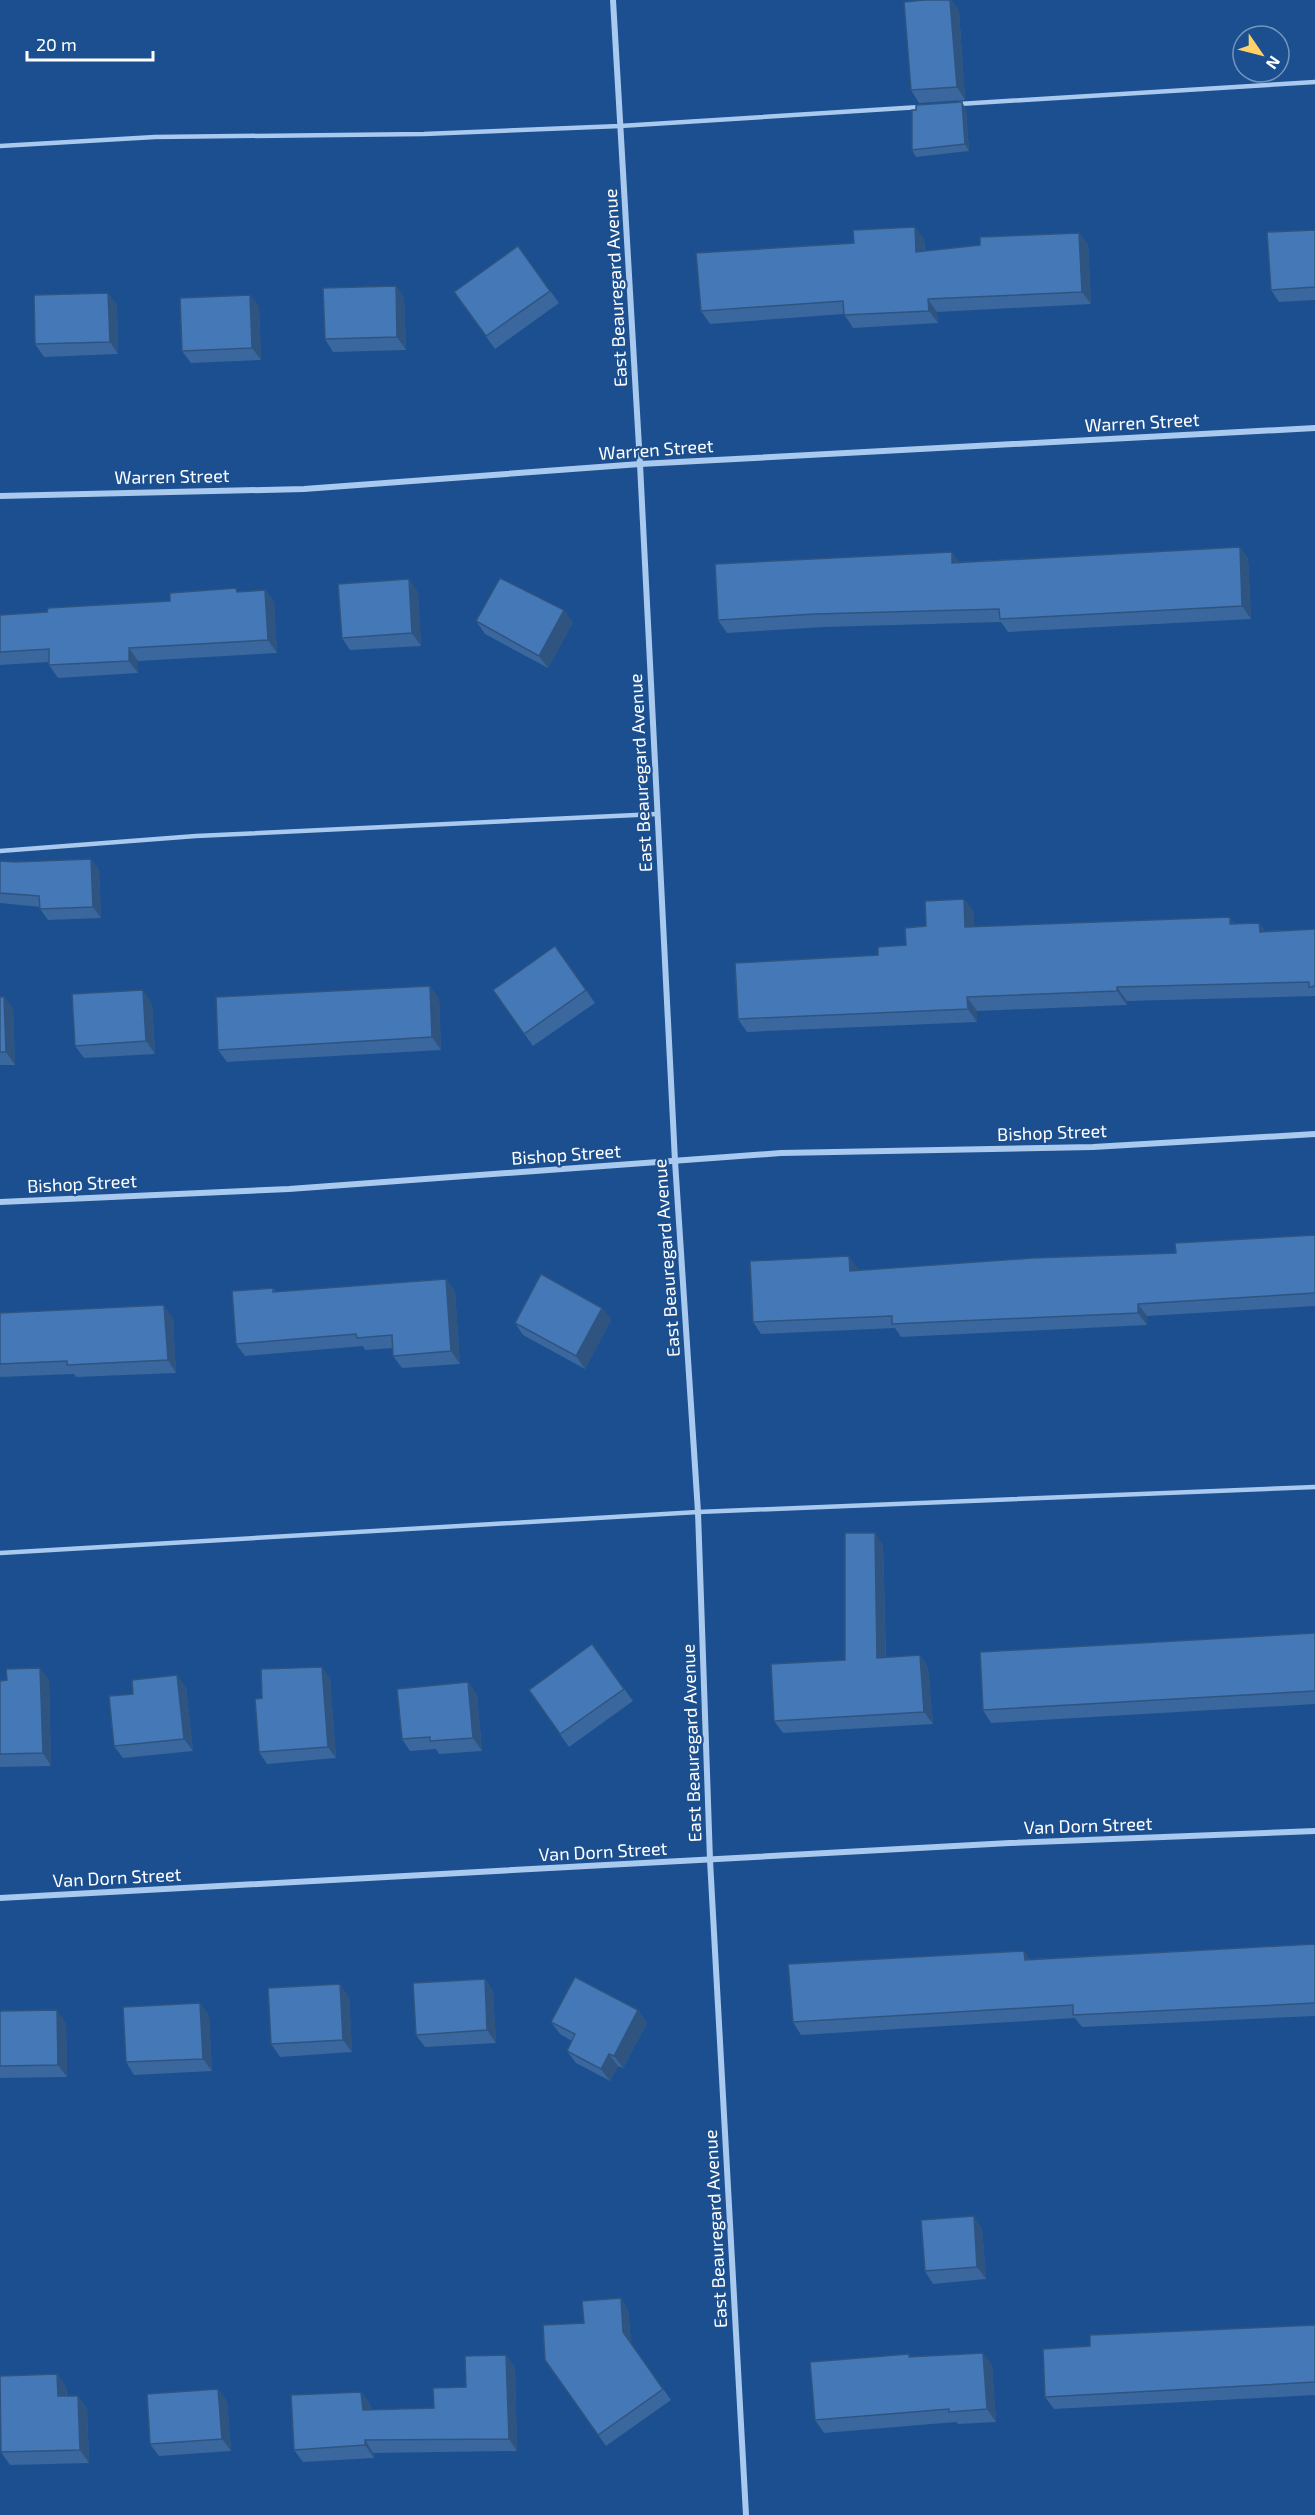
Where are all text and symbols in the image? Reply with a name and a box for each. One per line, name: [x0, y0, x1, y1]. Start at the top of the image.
scale bar: [27, 24, 153, 62]
north arrow: [1231, 24, 1291, 84]
text: 20 m: [36, 33, 77, 55]
text: N: [1263, 53, 1285, 73]
street label: East Beauregard Avenue: [599, 188, 631, 388]
street label: Warren Street: [1084, 408, 1200, 436]
street label: Warren Street: [598, 434, 714, 464]
street label: Warren Street: [114, 464, 230, 488]
street label: East Beauregard Avenue: [624, 673, 656, 873]
street label: Bishop Street: [997, 1119, 1107, 1145]
street label: Bishop Street: [510, 1139, 622, 1169]
street label: East Beauregard Avenue: [648, 1158, 684, 1358]
street label: Bishop Street: [27, 1169, 138, 1197]
street label: East Beauregard Avenue: [677, 1643, 705, 1843]
street label: Van Dorn Street: [1023, 1812, 1153, 1838]
street label: Van Dorn Street: [538, 1837, 668, 1865]
street label: Van Dorn Street: [52, 1863, 182, 1891]
street label: East Beauregard Avenue: [699, 2129, 731, 2329]

